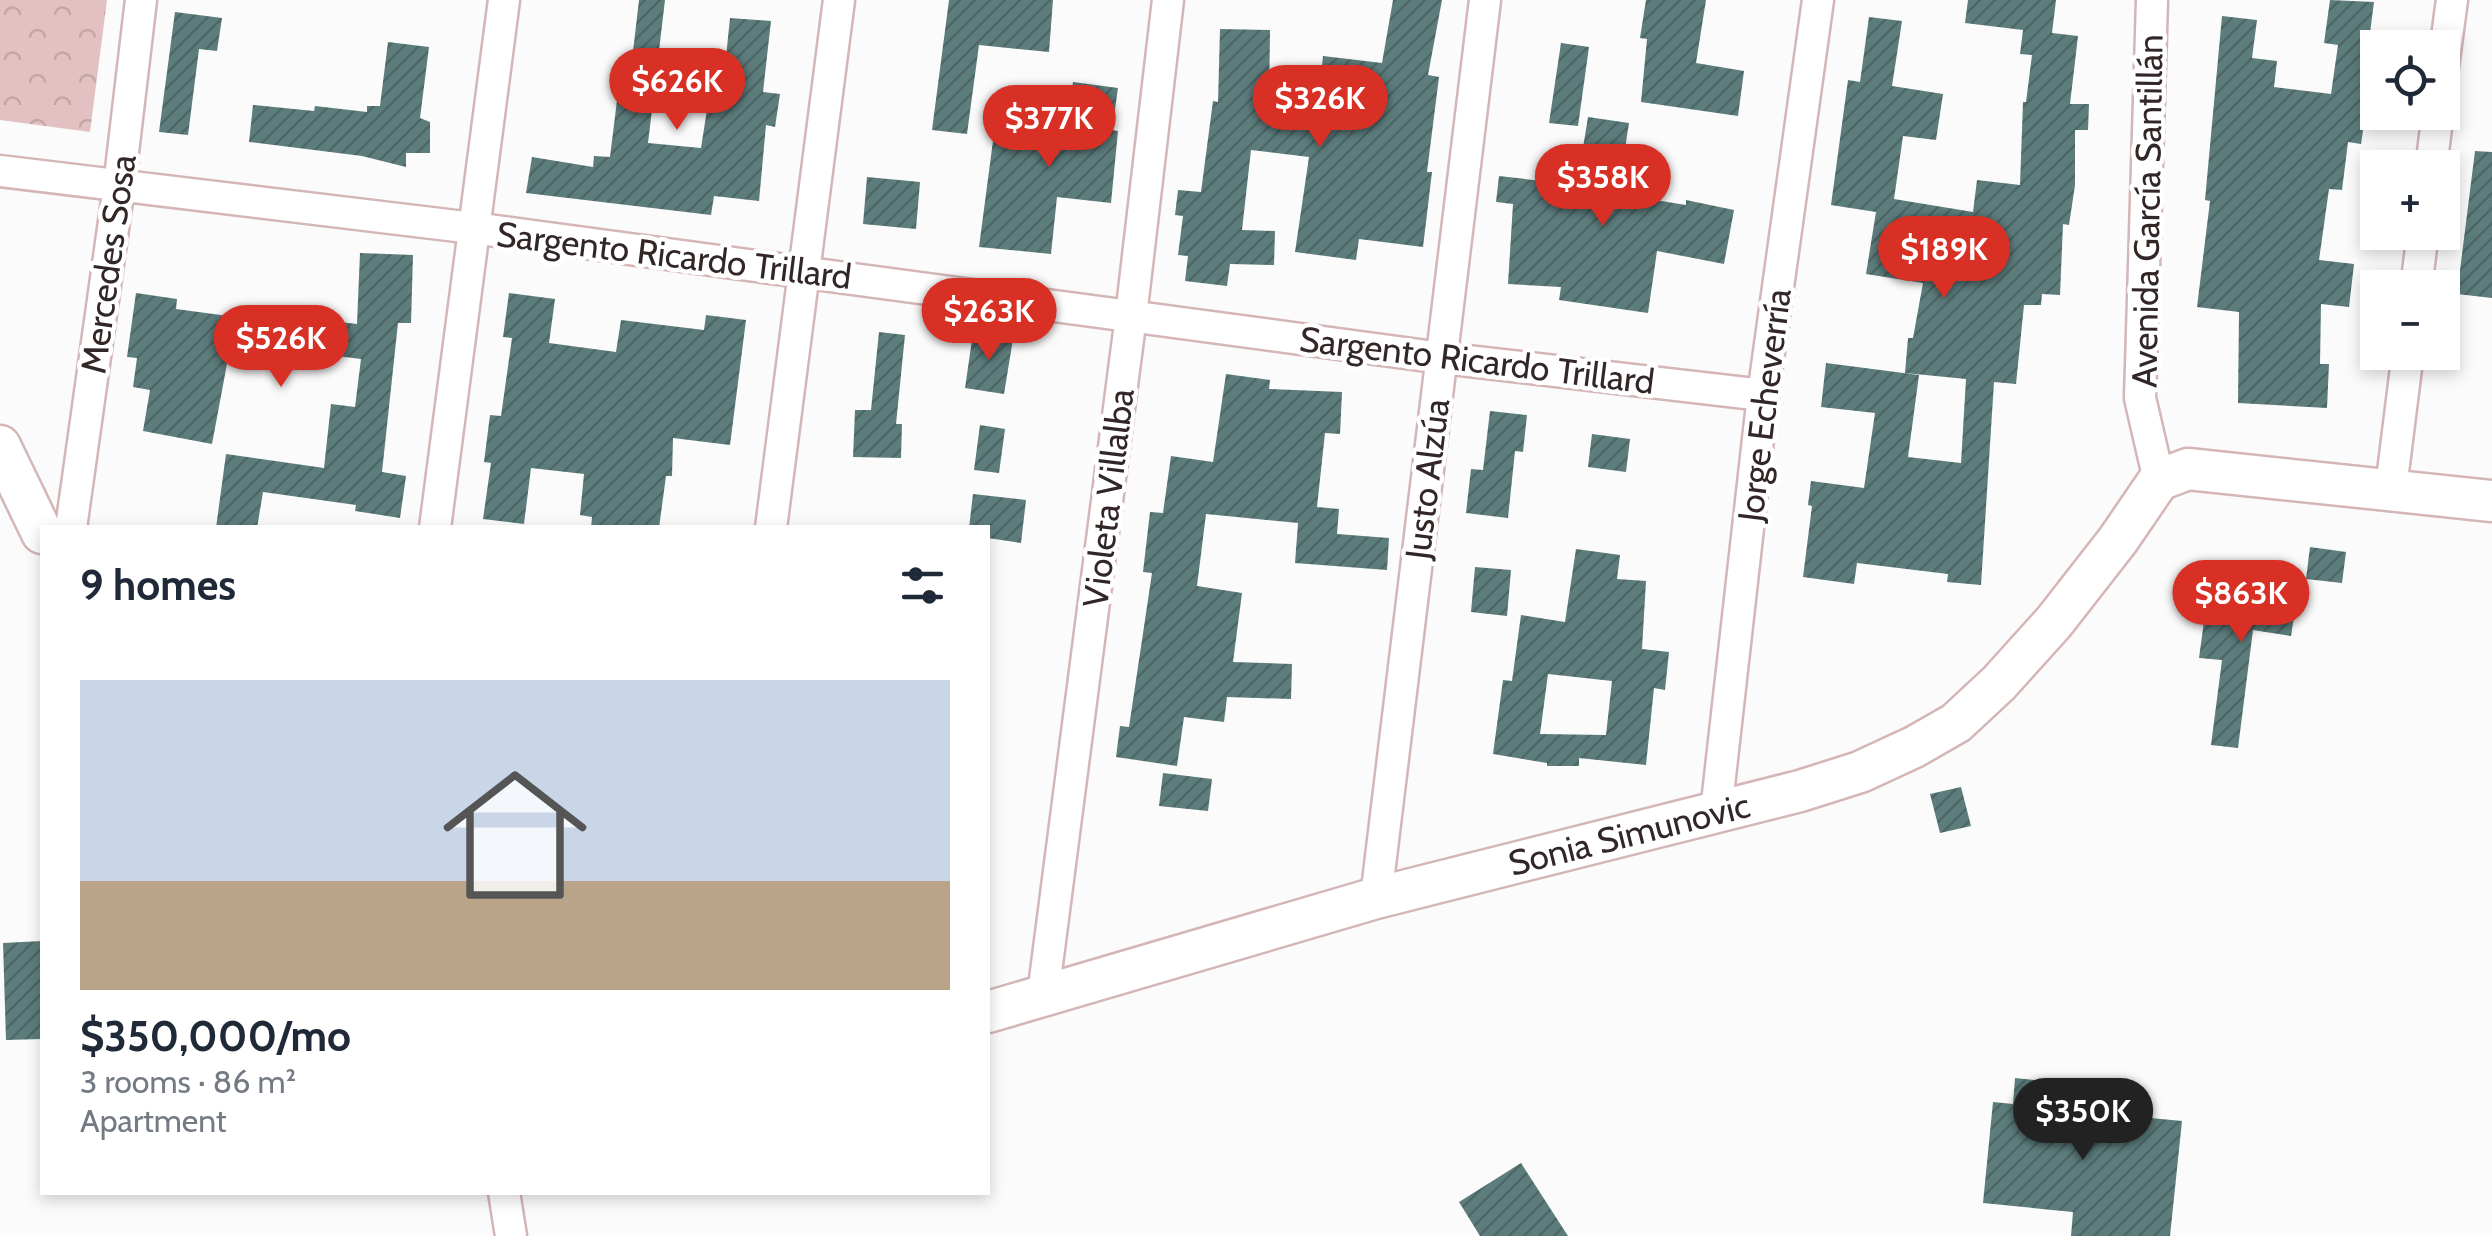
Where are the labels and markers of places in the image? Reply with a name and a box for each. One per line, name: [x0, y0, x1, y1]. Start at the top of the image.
pin: $626K: [607, 48, 747, 133]
pin: $326K: [1250, 65, 1390, 150]
pin: $377K: [979, 85, 1119, 170]
pin: $358K: [1533, 144, 1673, 229]
pin: $189K: [1874, 216, 2014, 301]
pin: $263K: [919, 278, 1059, 363]
pin: $526K: [211, 305, 351, 390]
pin: $863K: [2171, 560, 2311, 645]
pin: $350K: [2013, 1078, 2153, 1163]

